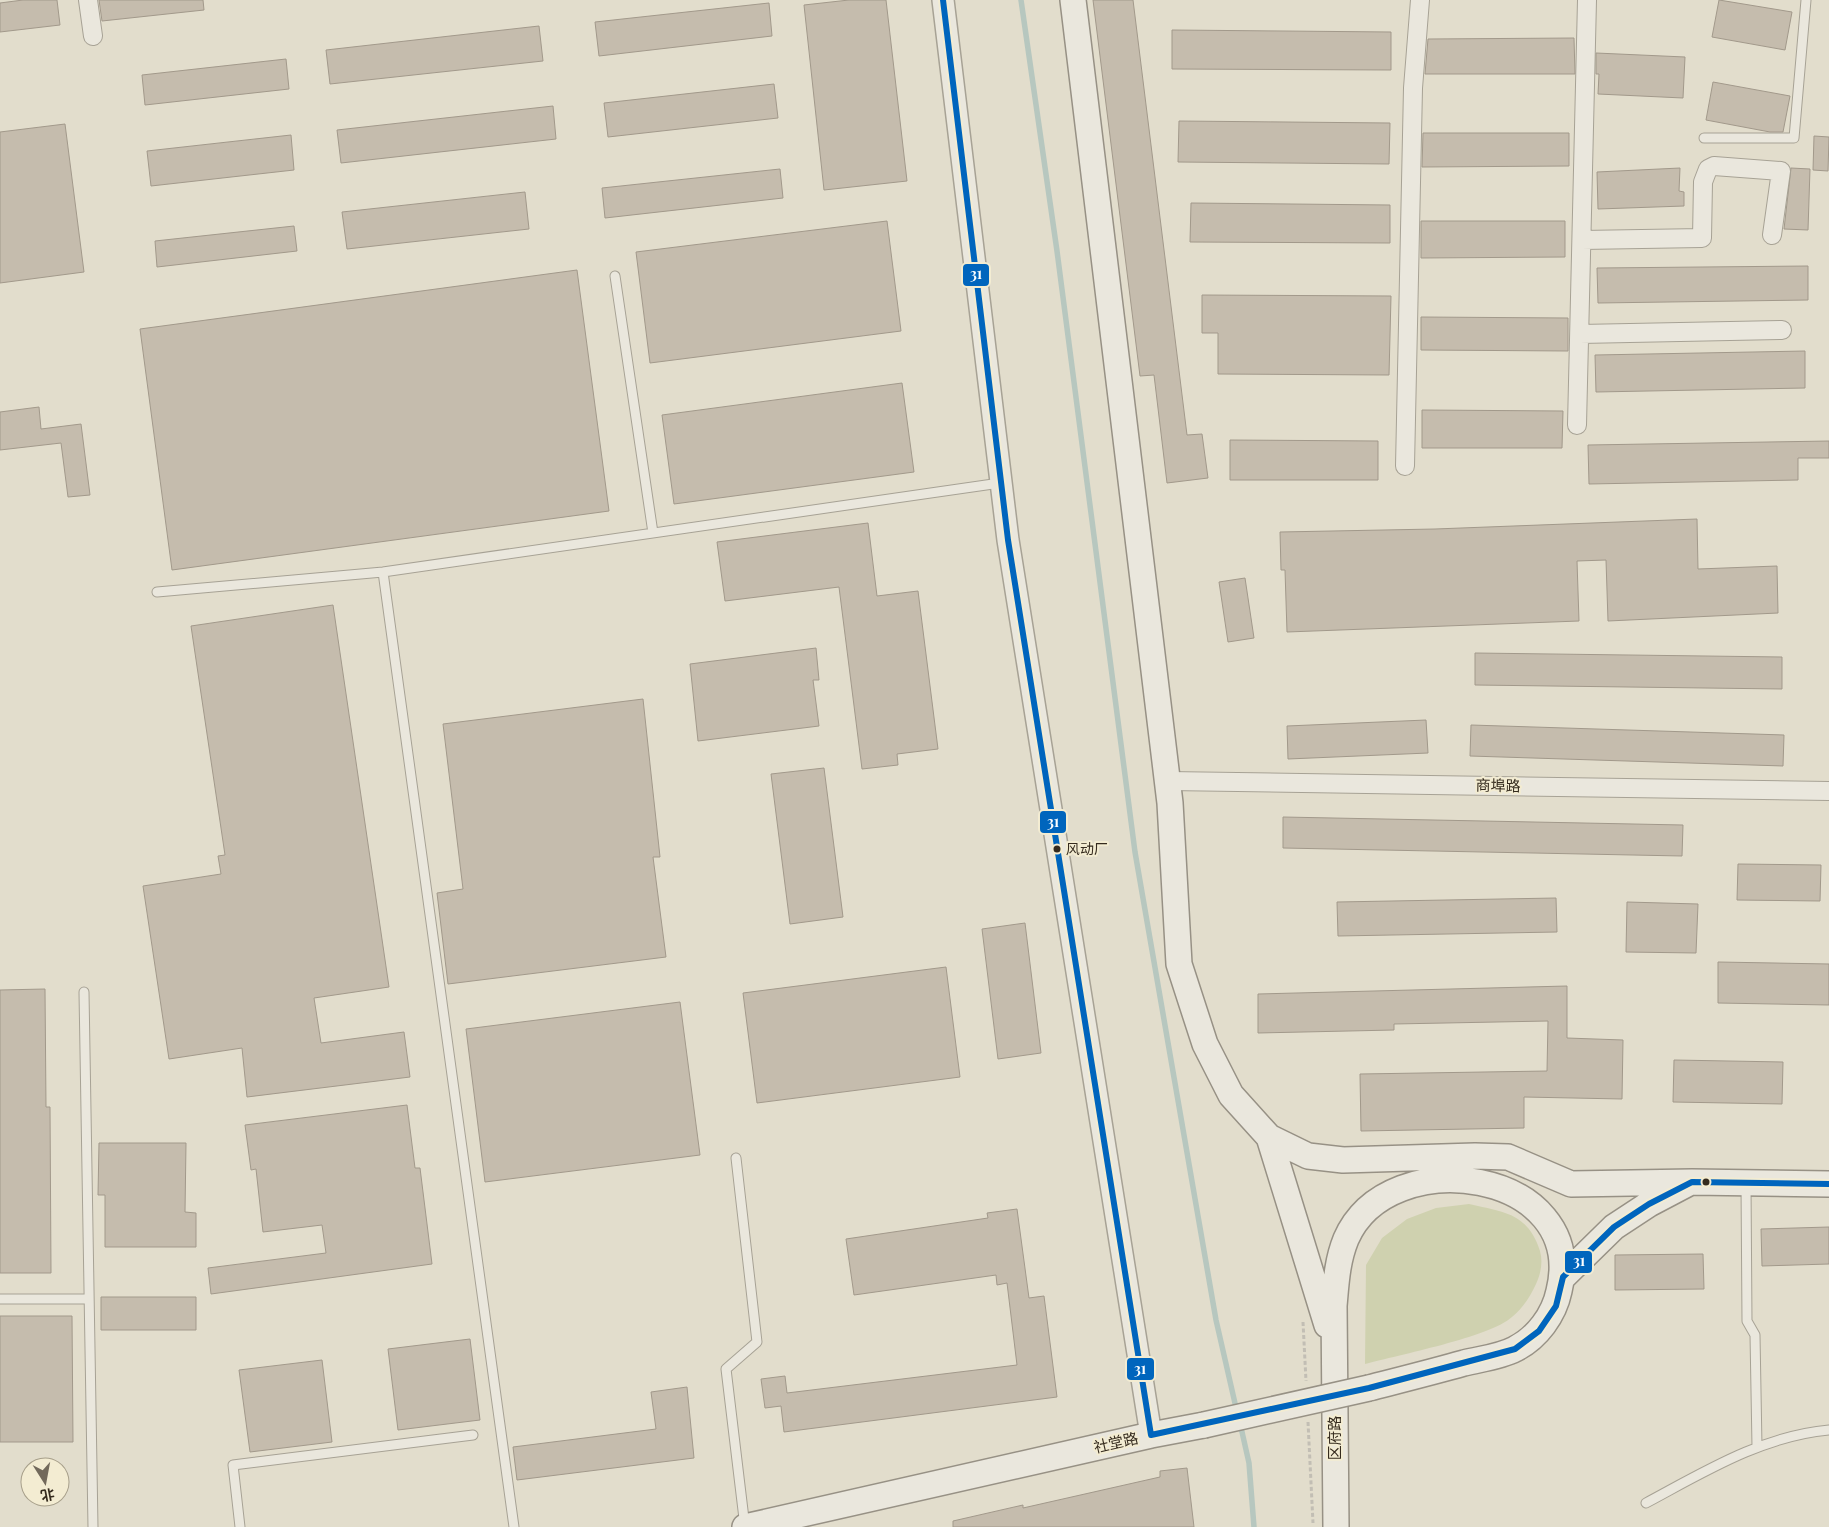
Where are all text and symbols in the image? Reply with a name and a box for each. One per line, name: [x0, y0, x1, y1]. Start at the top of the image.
line badge: 31: [962, 263, 990, 287]
text: 31: [970, 264, 982, 283]
street label: 商埠路: [1475, 775, 1521, 795]
line badge: 31: [1039, 810, 1067, 834]
text: 31: [1047, 812, 1059, 831]
place label: 风动厂: [1066, 839, 1108, 858]
marker: 风动厂: [1052, 844, 1062, 854]
unlabelled marker: [1701, 1177, 1711, 1187]
line badge: 31: [1564, 1250, 1593, 1274]
text: 31: [1573, 1251, 1585, 1270]
line badge: 31: [1126, 1357, 1155, 1381]
text: 31: [1134, 1359, 1146, 1378]
street label: 区府路: [1324, 1415, 1344, 1461]
street label: 社堂路: [1092, 1427, 1140, 1457]
north arrow: [20, 1457, 70, 1507]
text: 北: [39, 1485, 56, 1506]

